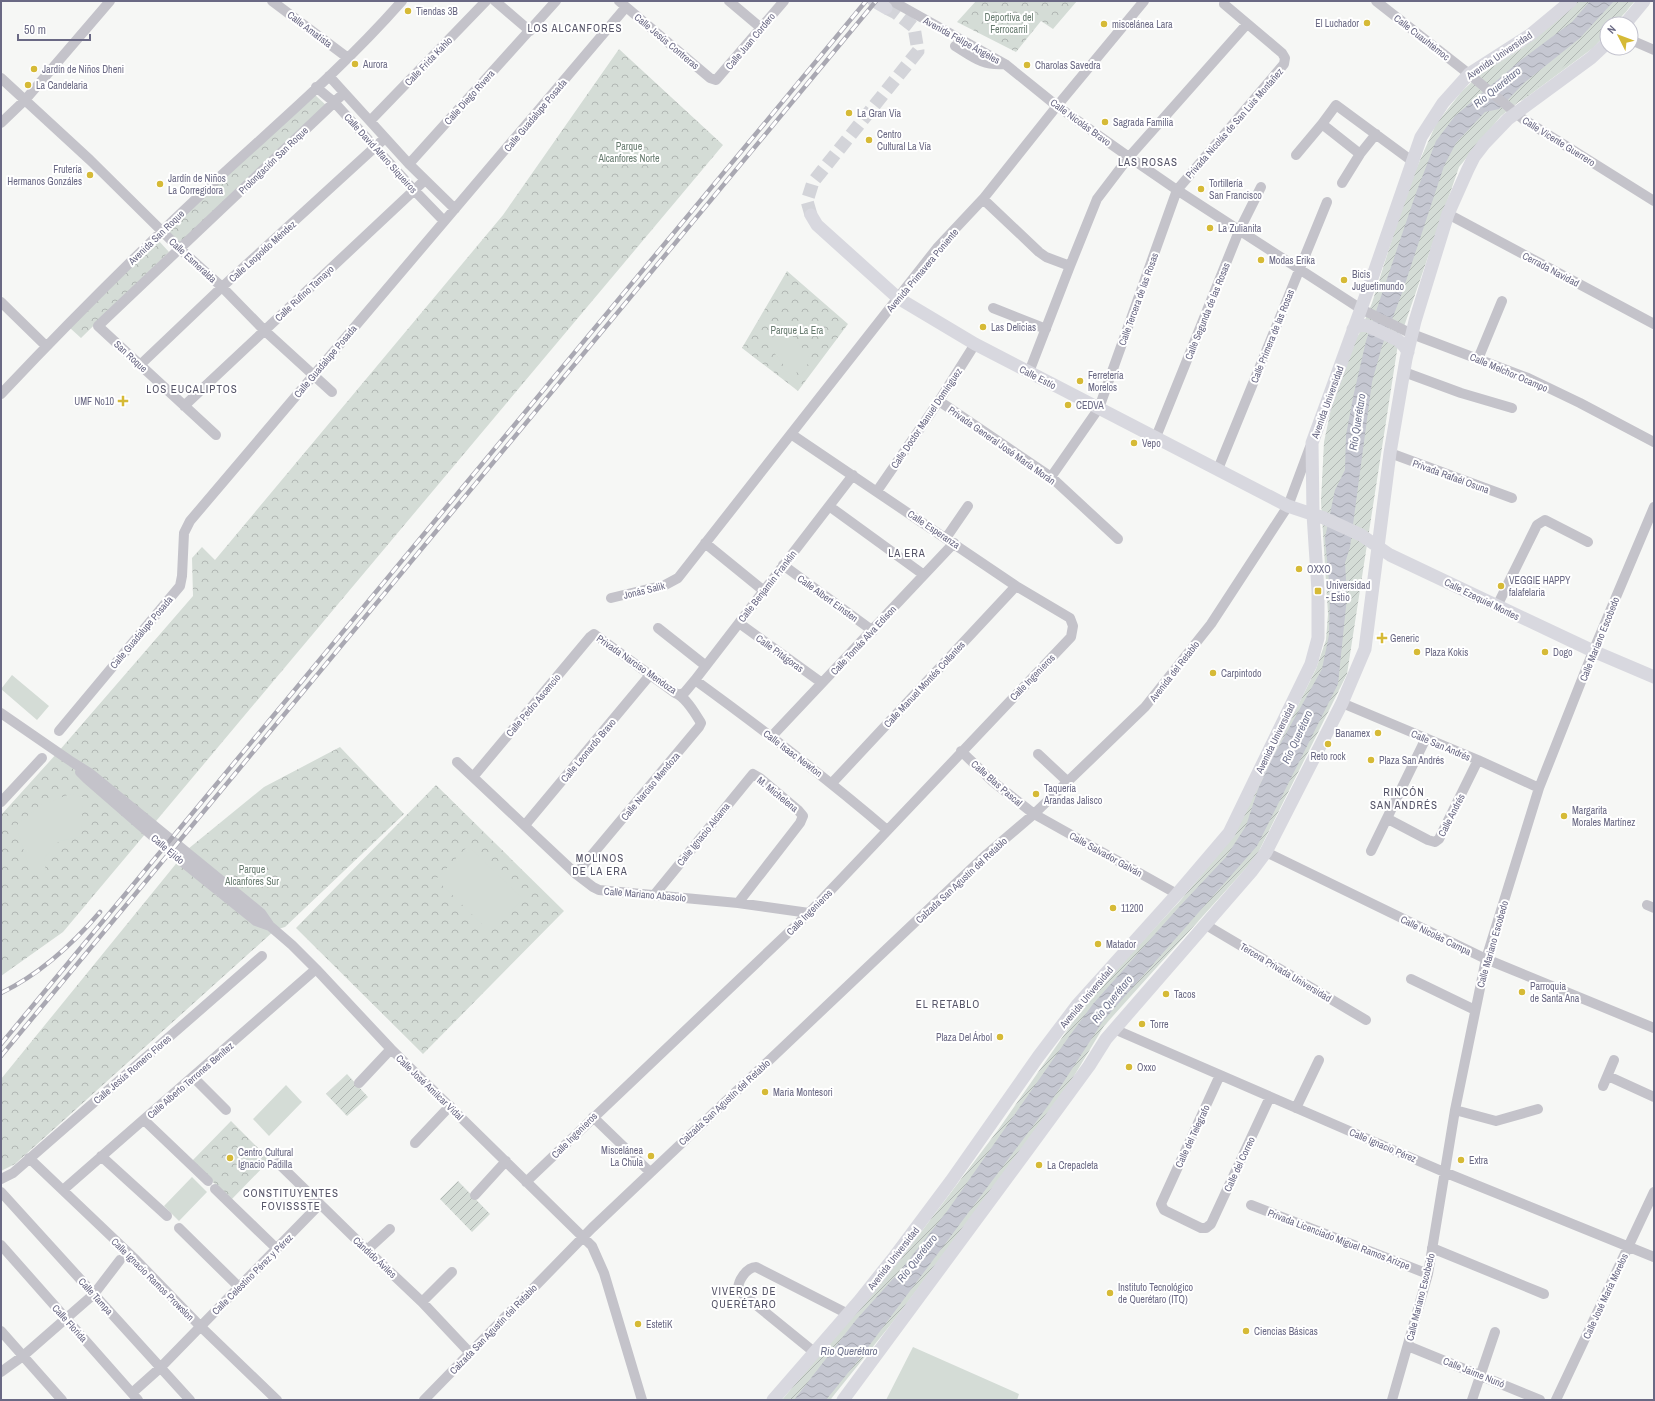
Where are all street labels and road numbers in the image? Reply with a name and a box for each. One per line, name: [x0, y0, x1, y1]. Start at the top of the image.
street label: Calle Amatista: [285, 8, 335, 51]
street label: Calle Jesús Contreras: [632, 10, 702, 72]
street label: Calle Juan Cordero: [723, 10, 778, 73]
street label: Calle Cuauhtémoc: [1391, 12, 1452, 63]
street label: Avenida Felipe Ángeles: [920, 13, 1003, 67]
street label: Avenida Universidad: [1463, 29, 1535, 83]
street label: Calle Frida Kahlo: [402, 34, 455, 89]
street label: Privada Nicolás de San Luis Montañez: [1183, 65, 1286, 181]
street label: Calle Diego Rivera: [441, 67, 498, 127]
street label: Calle Guadalupe Posada: [501, 76, 570, 154]
street label: Calle Nicolás Bravo: [1048, 96, 1114, 149]
street label: Calle David Alfaro Siqueiros: [341, 111, 420, 196]
street label: Calle Vicente Guerrero: [1520, 114, 1598, 169]
street label: Prolongación San Roque: [236, 124, 311, 197]
street label: Avenida San Roque: [125, 207, 188, 268]
street label: Calle Leopoldo Méndez: [226, 218, 299, 285]
street label: Avenida Primavera Poniente: [883, 226, 961, 316]
street label: Calle Esmeralda: [166, 235, 219, 286]
street label: Cerrada Navidad: [1520, 249, 1581, 290]
street label: Calle Tercera de las Rosas: [1116, 251, 1161, 347]
street label: Calle Segunda de las Rosas: [1182, 261, 1233, 362]
street label: Calle Rufino Tamayo: [272, 262, 337, 324]
street label: Calle Primera de las Rosas: [1248, 287, 1297, 385]
street label: Calle Guadalupe Posada: [291, 322, 360, 400]
street label: San Roque: [111, 338, 150, 375]
street label: Calle Melchor Ocampo: [1468, 350, 1550, 395]
street label: Calle Estío: [1017, 363, 1059, 392]
street label: Avenida Universidad: [1308, 364, 1347, 441]
street label: Calle Doctor Manuel Domínguez: [888, 366, 965, 471]
street label: Privada General José María Morán: [946, 403, 1058, 487]
street label: Privada Rafaél Osuna: [1411, 457, 1491, 497]
street label: Calle Esperanza: [905, 507, 963, 552]
street label: Calle Benjamín Franklin: [735, 548, 799, 625]
street label: Calle Albert Einsten: [795, 572, 861, 625]
street label: Calle Ezequiel Montes: [1442, 576, 1522, 623]
street label: Jonás Salik: [622, 579, 667, 602]
street label: Calle Guadalupe Posada: [107, 593, 176, 671]
street label: Calle Mariano Escobedo: [1577, 595, 1622, 683]
street label: Calle Tomás Alva Edison: [828, 603, 899, 678]
street label: Privada Narciso Mendoza: [594, 632, 680, 697]
street label: Calle Pitágoras: [753, 632, 806, 675]
street label: Calle Manuel Montés Collantes: [881, 638, 968, 730]
street label: Avenida del Retablo: [1146, 638, 1202, 705]
street label: Calle Ingenieros: [1007, 651, 1058, 703]
street label: Calle Pedro Ascencio: [503, 671, 564, 740]
street label: Avenida Universidad: [1252, 701, 1298, 776]
street label: Calle Leonardo Bravo: [558, 715, 619, 785]
street label: Calle Isaac Newton: [761, 727, 825, 780]
street label: Calle San Andrés: [1409, 727, 1473, 764]
street label: Calle Narciso Mendoza: [618, 749, 683, 823]
street label: Calle Blas Pascal: [968, 758, 1025, 809]
street label: M. Michelena: [754, 774, 801, 815]
street label: Calle Andrés: [1435, 792, 1468, 839]
street label: Calle Ignacio Aldama: [674, 800, 733, 869]
street label: Calle Salvador Galván: [1067, 829, 1145, 880]
street label: Calle Ejido: [148, 832, 187, 867]
street label: Calzada San Agustín del Retablo: [913, 834, 1010, 926]
street label: Calle Mariano Abasolo: [603, 884, 687, 905]
street label: Calle Ingenieros: [784, 887, 835, 938]
street label: Calle Mariano Escobedo: [1474, 899, 1511, 989]
street label: Calle Nicolás Campa: [1398, 913, 1474, 958]
street label: Tercera Privada Universidad: [1238, 940, 1334, 1005]
street label: Avenida Universidad: [1056, 964, 1116, 1032]
street label: Calle Jesús Romero Flores: [91, 1032, 174, 1107]
street label: Calle Alberto Terrones Benítez: [144, 1039, 236, 1122]
street label: Calle José Amilcar Vidal: [393, 1052, 466, 1123]
street label: Calzada San Agustín del Retablo: [676, 1056, 773, 1148]
street label: Calle del Telegrafo: [1172, 1102, 1213, 1170]
street label: Calle Ingenieros: [549, 1110, 600, 1161]
street label: Calle Ignacio Pérez: [1347, 1125, 1418, 1165]
street label: Calle del Correo: [1221, 1134, 1258, 1194]
street label: Privada Licenciado Miguel Ramos Arizpe: [1266, 1206, 1412, 1273]
street label: Avenida Universidad: [864, 1224, 922, 1293]
street label: Calle Celestino Pérez y Pérez: [209, 1231, 296, 1318]
street label: Cándido Áviles: [350, 1234, 399, 1281]
street label: Calle Ignacio Ramos Prowslon: [108, 1235, 197, 1324]
street label: Calle José María Morelos: [1580, 1251, 1631, 1341]
street label: Calle Mariano Escobedo: [1403, 1252, 1438, 1342]
street label: Calle Tampa: [76, 1275, 116, 1318]
street label: Calzada San Agustín del Retablo: [447, 1281, 540, 1377]
street label: Calle Florida: [49, 1302, 90, 1345]
street label: Calle Jaime Nunó: [1441, 1354, 1507, 1391]

